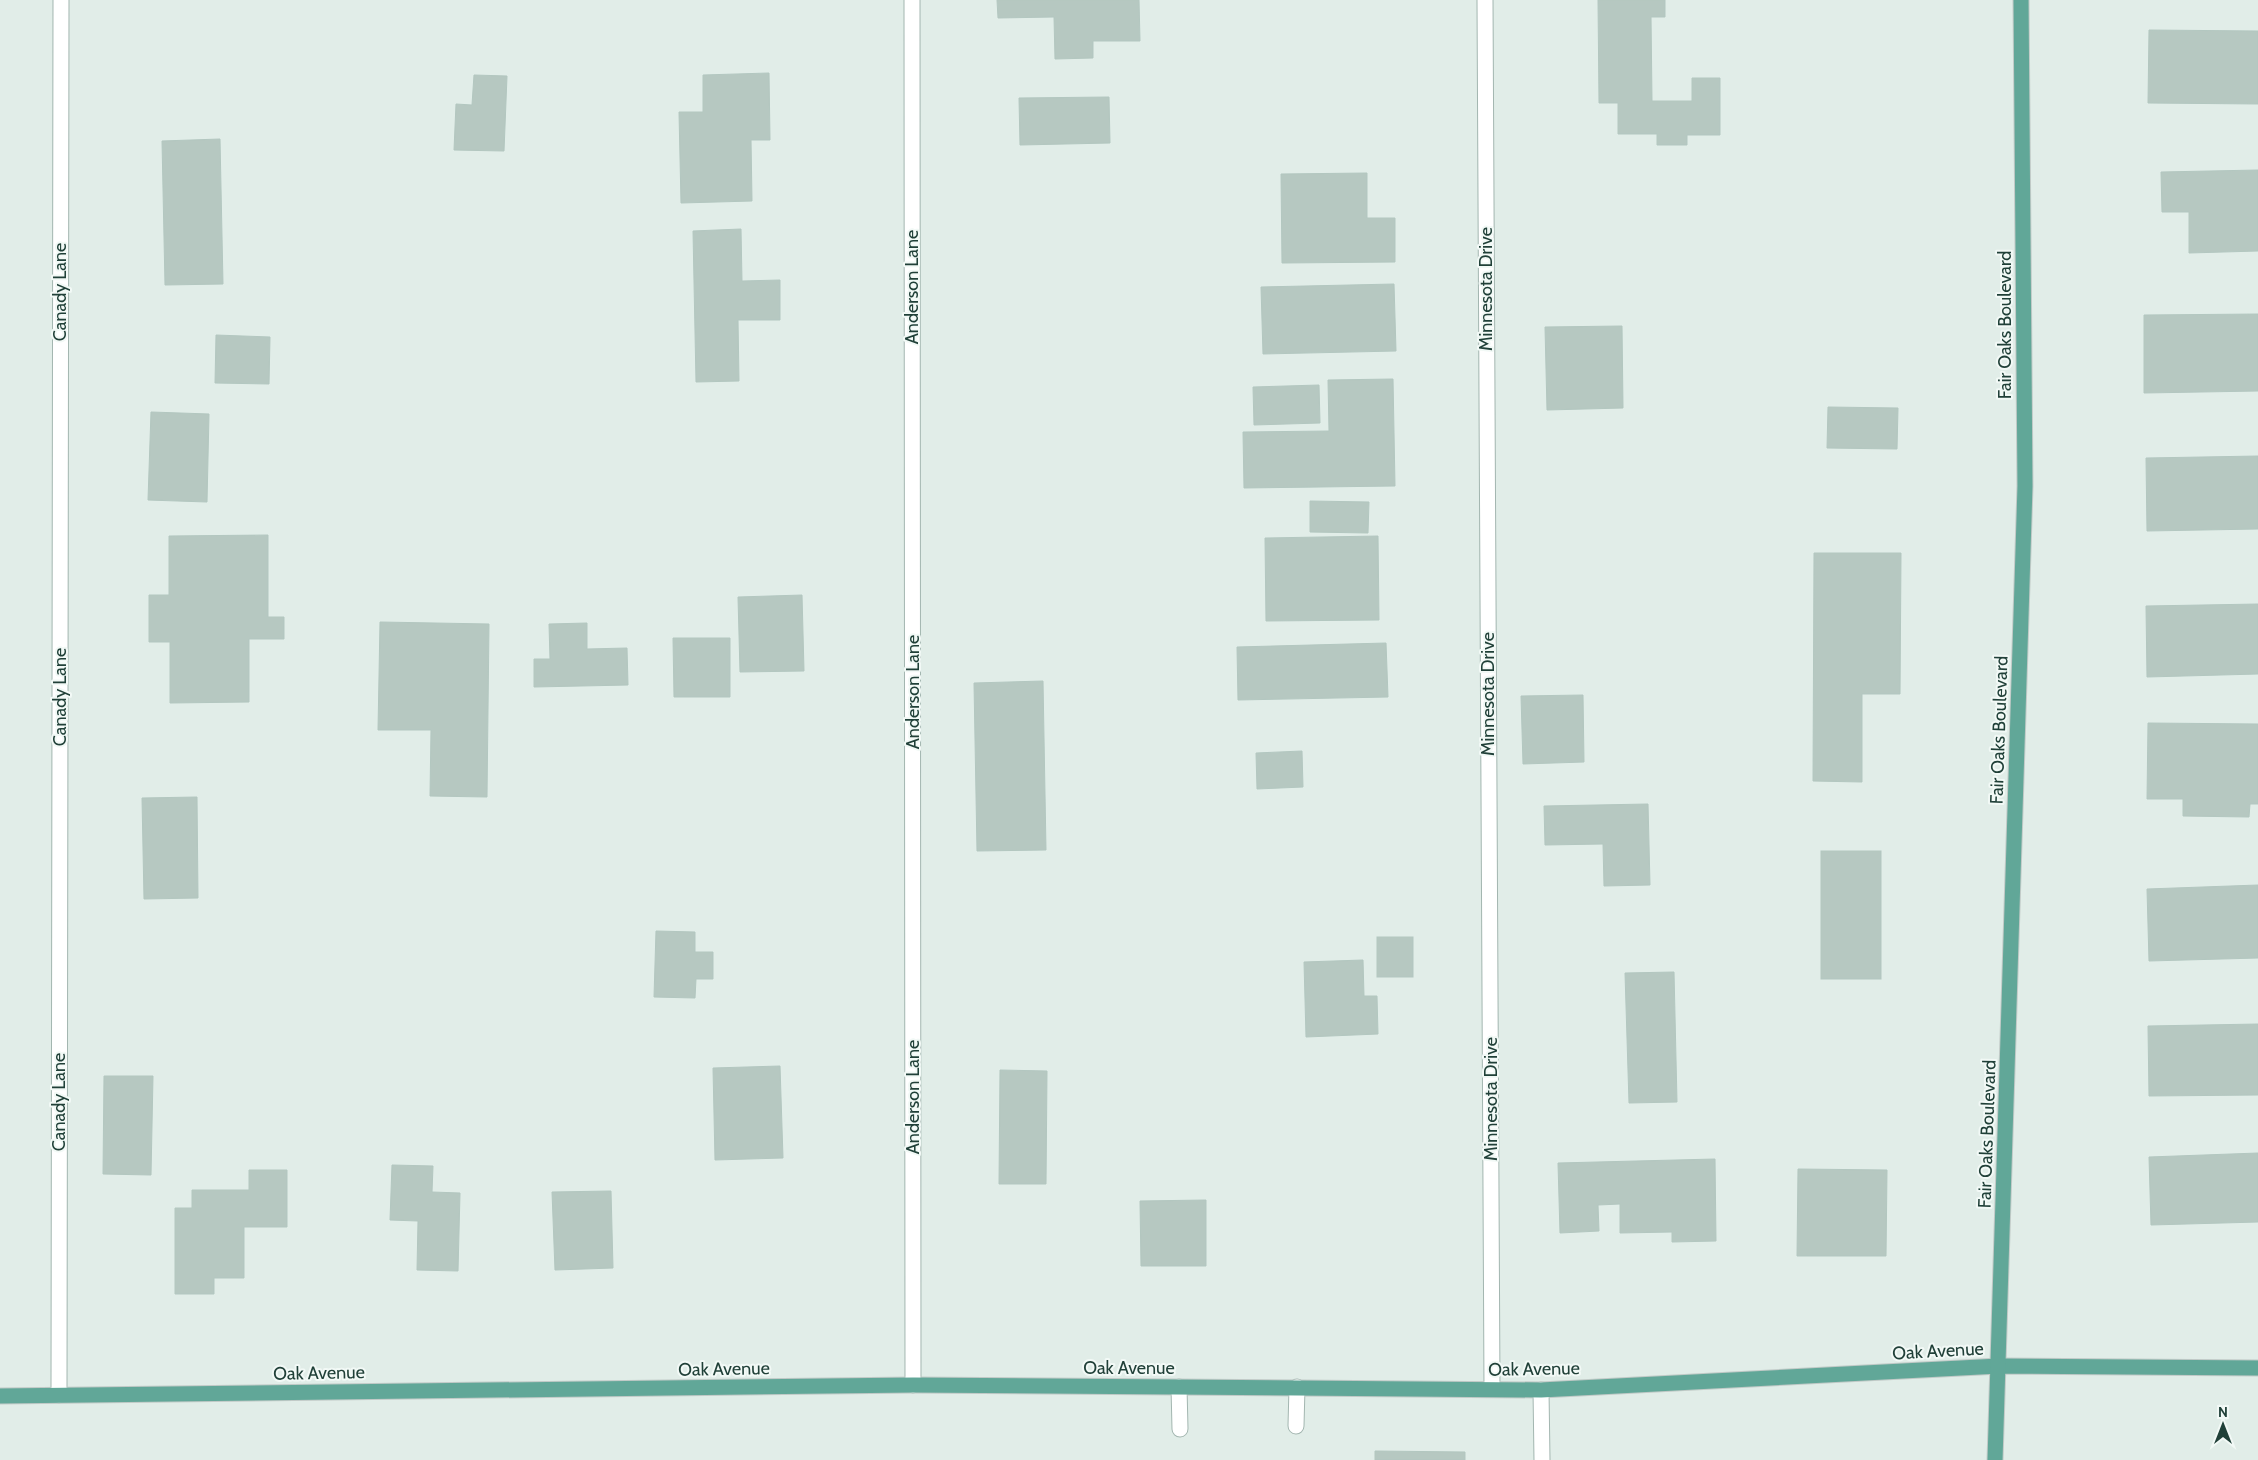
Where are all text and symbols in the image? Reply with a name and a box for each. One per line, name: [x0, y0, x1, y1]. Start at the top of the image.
street label: Minnesota Drive: [1475, 227, 1497, 351]
street label: Anderson Lane: [901, 230, 923, 344]
street label: Canady Lane: [49, 243, 71, 341]
street label: Fair Oaks Boulevard: [1994, 251, 2016, 399]
street label: Minnesota Drive: [1477, 632, 1499, 756]
street label: Anderson Lane: [902, 635, 924, 749]
street label: Canady Lane: [49, 648, 71, 746]
street label: Fair Oaks Boulevard: [1985, 655, 2013, 805]
street label: Minnesota Drive: [1480, 1037, 1502, 1161]
street label: Anderson Lane: [902, 1040, 924, 1154]
street label: Canady Lane: [48, 1053, 70, 1151]
street label: Fair Oaks Boulevard: [1973, 1059, 2001, 1209]
street label: Oak Avenue: [1892, 1338, 1984, 1364]
street label: Oak Avenue: [678, 1357, 770, 1381]
street label: Oak Avenue: [1083, 1357, 1175, 1379]
street label: Oak Avenue: [1488, 1357, 1580, 1381]
street label: Oak Avenue: [273, 1361, 365, 1385]
north arrow: [2198, 1400, 2248, 1450]
text: N: [2218, 1403, 2228, 1421]

